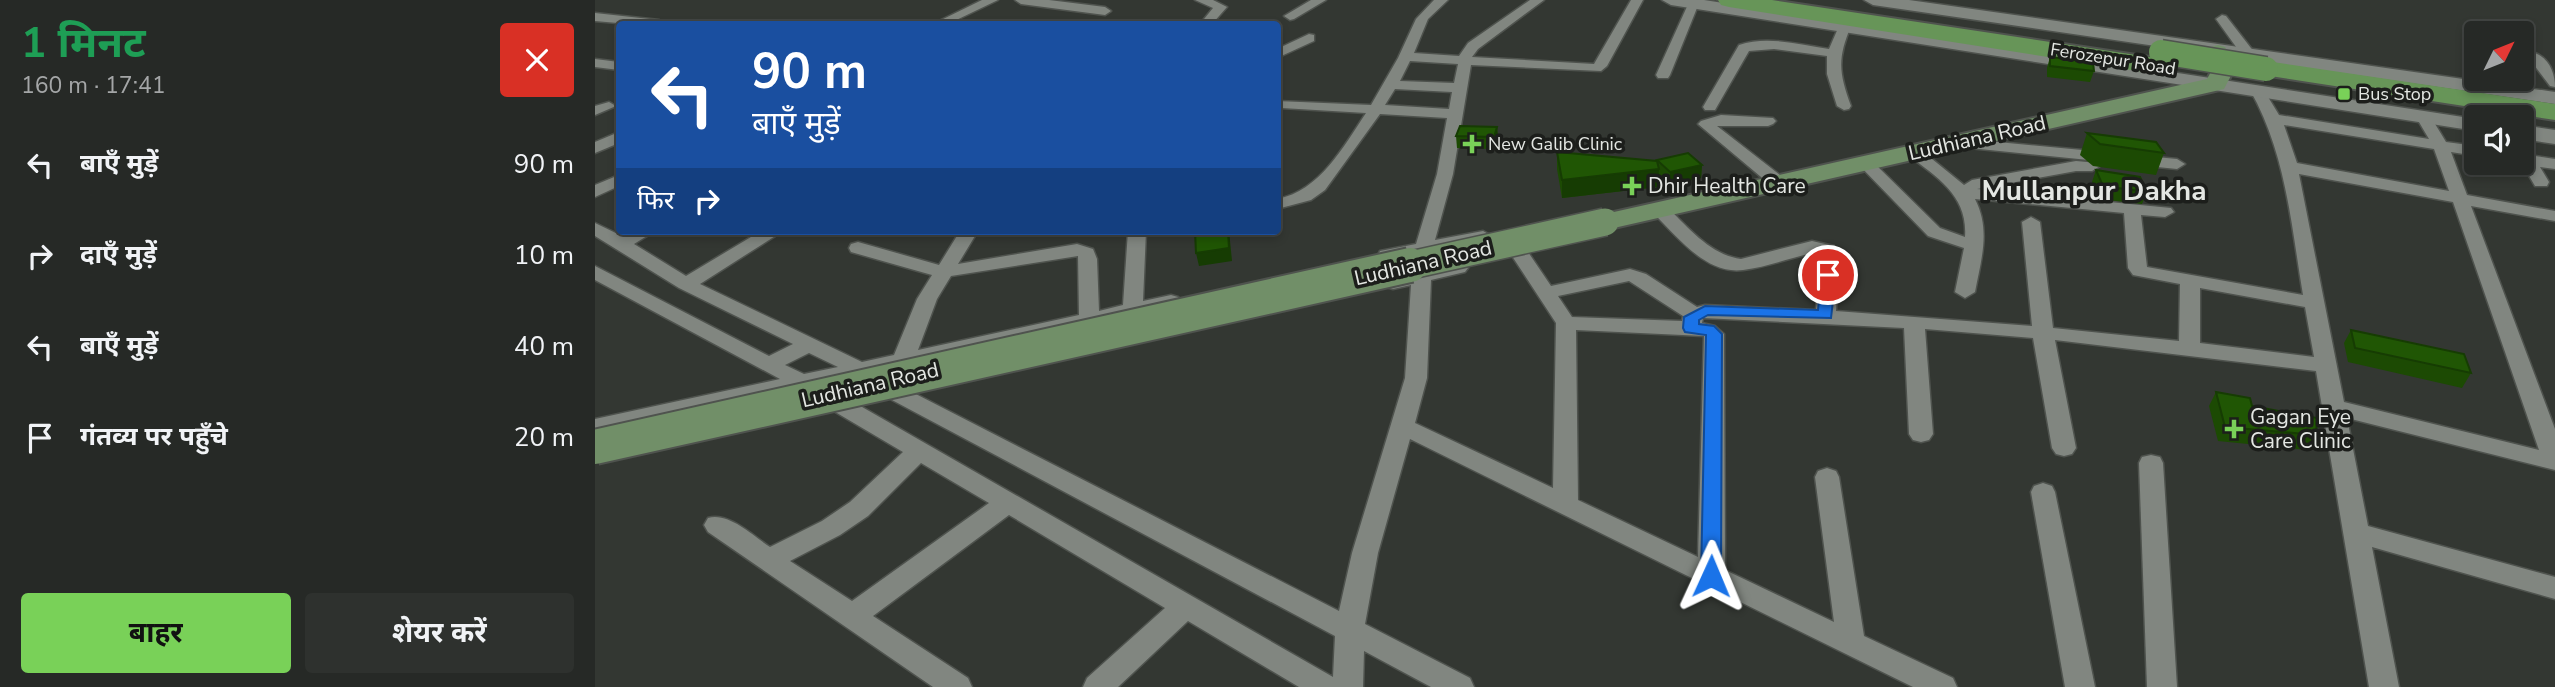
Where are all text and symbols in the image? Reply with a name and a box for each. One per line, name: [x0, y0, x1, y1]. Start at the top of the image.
text: 1 मिनट: [21, 15, 146, 72]
north arrow: [2464, 21, 2534, 91]
map controls: [2464, 21, 2534, 175]
button: close: [500, 23, 574, 97]
street label: Ferozepur Road: [2049, 37, 2177, 81]
text: 90 m: [752, 38, 867, 105]
icon: left: [637, 49, 728, 140]
text: 160 m · 17:41: [21, 70, 166, 101]
place label: Bus Stop: [2358, 82, 2431, 106]
marker: Bus Stop: [2336, 86, 2352, 102]
text: बाएँ मुड़ें: [752, 102, 841, 145]
button: sound: [2464, 105, 2534, 175]
street label: Ludhiana Road: [1905, 109, 2049, 167]
place label: New Galib Clinic: [1488, 132, 1622, 156]
marker: New Galib Clinic: [1462, 134, 1482, 154]
icon: left: [21, 146, 59, 184]
text: बाएँ मुड़ें: [80, 146, 158, 181]
text: 90 m: [514, 147, 574, 182]
place label: Dhir Health Care: [1648, 172, 1806, 200]
district label: Mullanpur Dakha: [1982, 172, 2206, 210]
marker: Dhir Health Care: [1622, 176, 1642, 196]
icon: right: [688, 182, 726, 220]
text: फिर: [637, 183, 674, 218]
street label: Ludhiana Road: [1351, 234, 1495, 292]
icon: right: [21, 237, 59, 275]
text: दाएँ मुड़ें: [80, 237, 157, 272]
text: 10 m: [514, 238, 574, 273]
pin: [1798, 245, 1858, 305]
icon: arrive: [1809, 256, 1847, 294]
icon: left: [21, 328, 59, 366]
text: बाएँ मुड़ें: [80, 328, 158, 363]
text: 40 m: [514, 329, 574, 364]
street label: Ludhiana Road: [798, 356, 942, 414]
place label: Gagan Eye Care Clinic: [2250, 403, 2351, 455]
icon: arrive: [21, 419, 59, 457]
text: गंतव्य पर पहुँचे: [80, 419, 228, 454]
marker: Gagan Eye Care Clinic: [2224, 419, 2244, 439]
text: 20 m: [514, 420, 574, 455]
position arrow: [1674, 539, 1748, 613]
button: बाहर: [21, 593, 291, 673]
button: शेयर करें: [305, 593, 574, 673]

